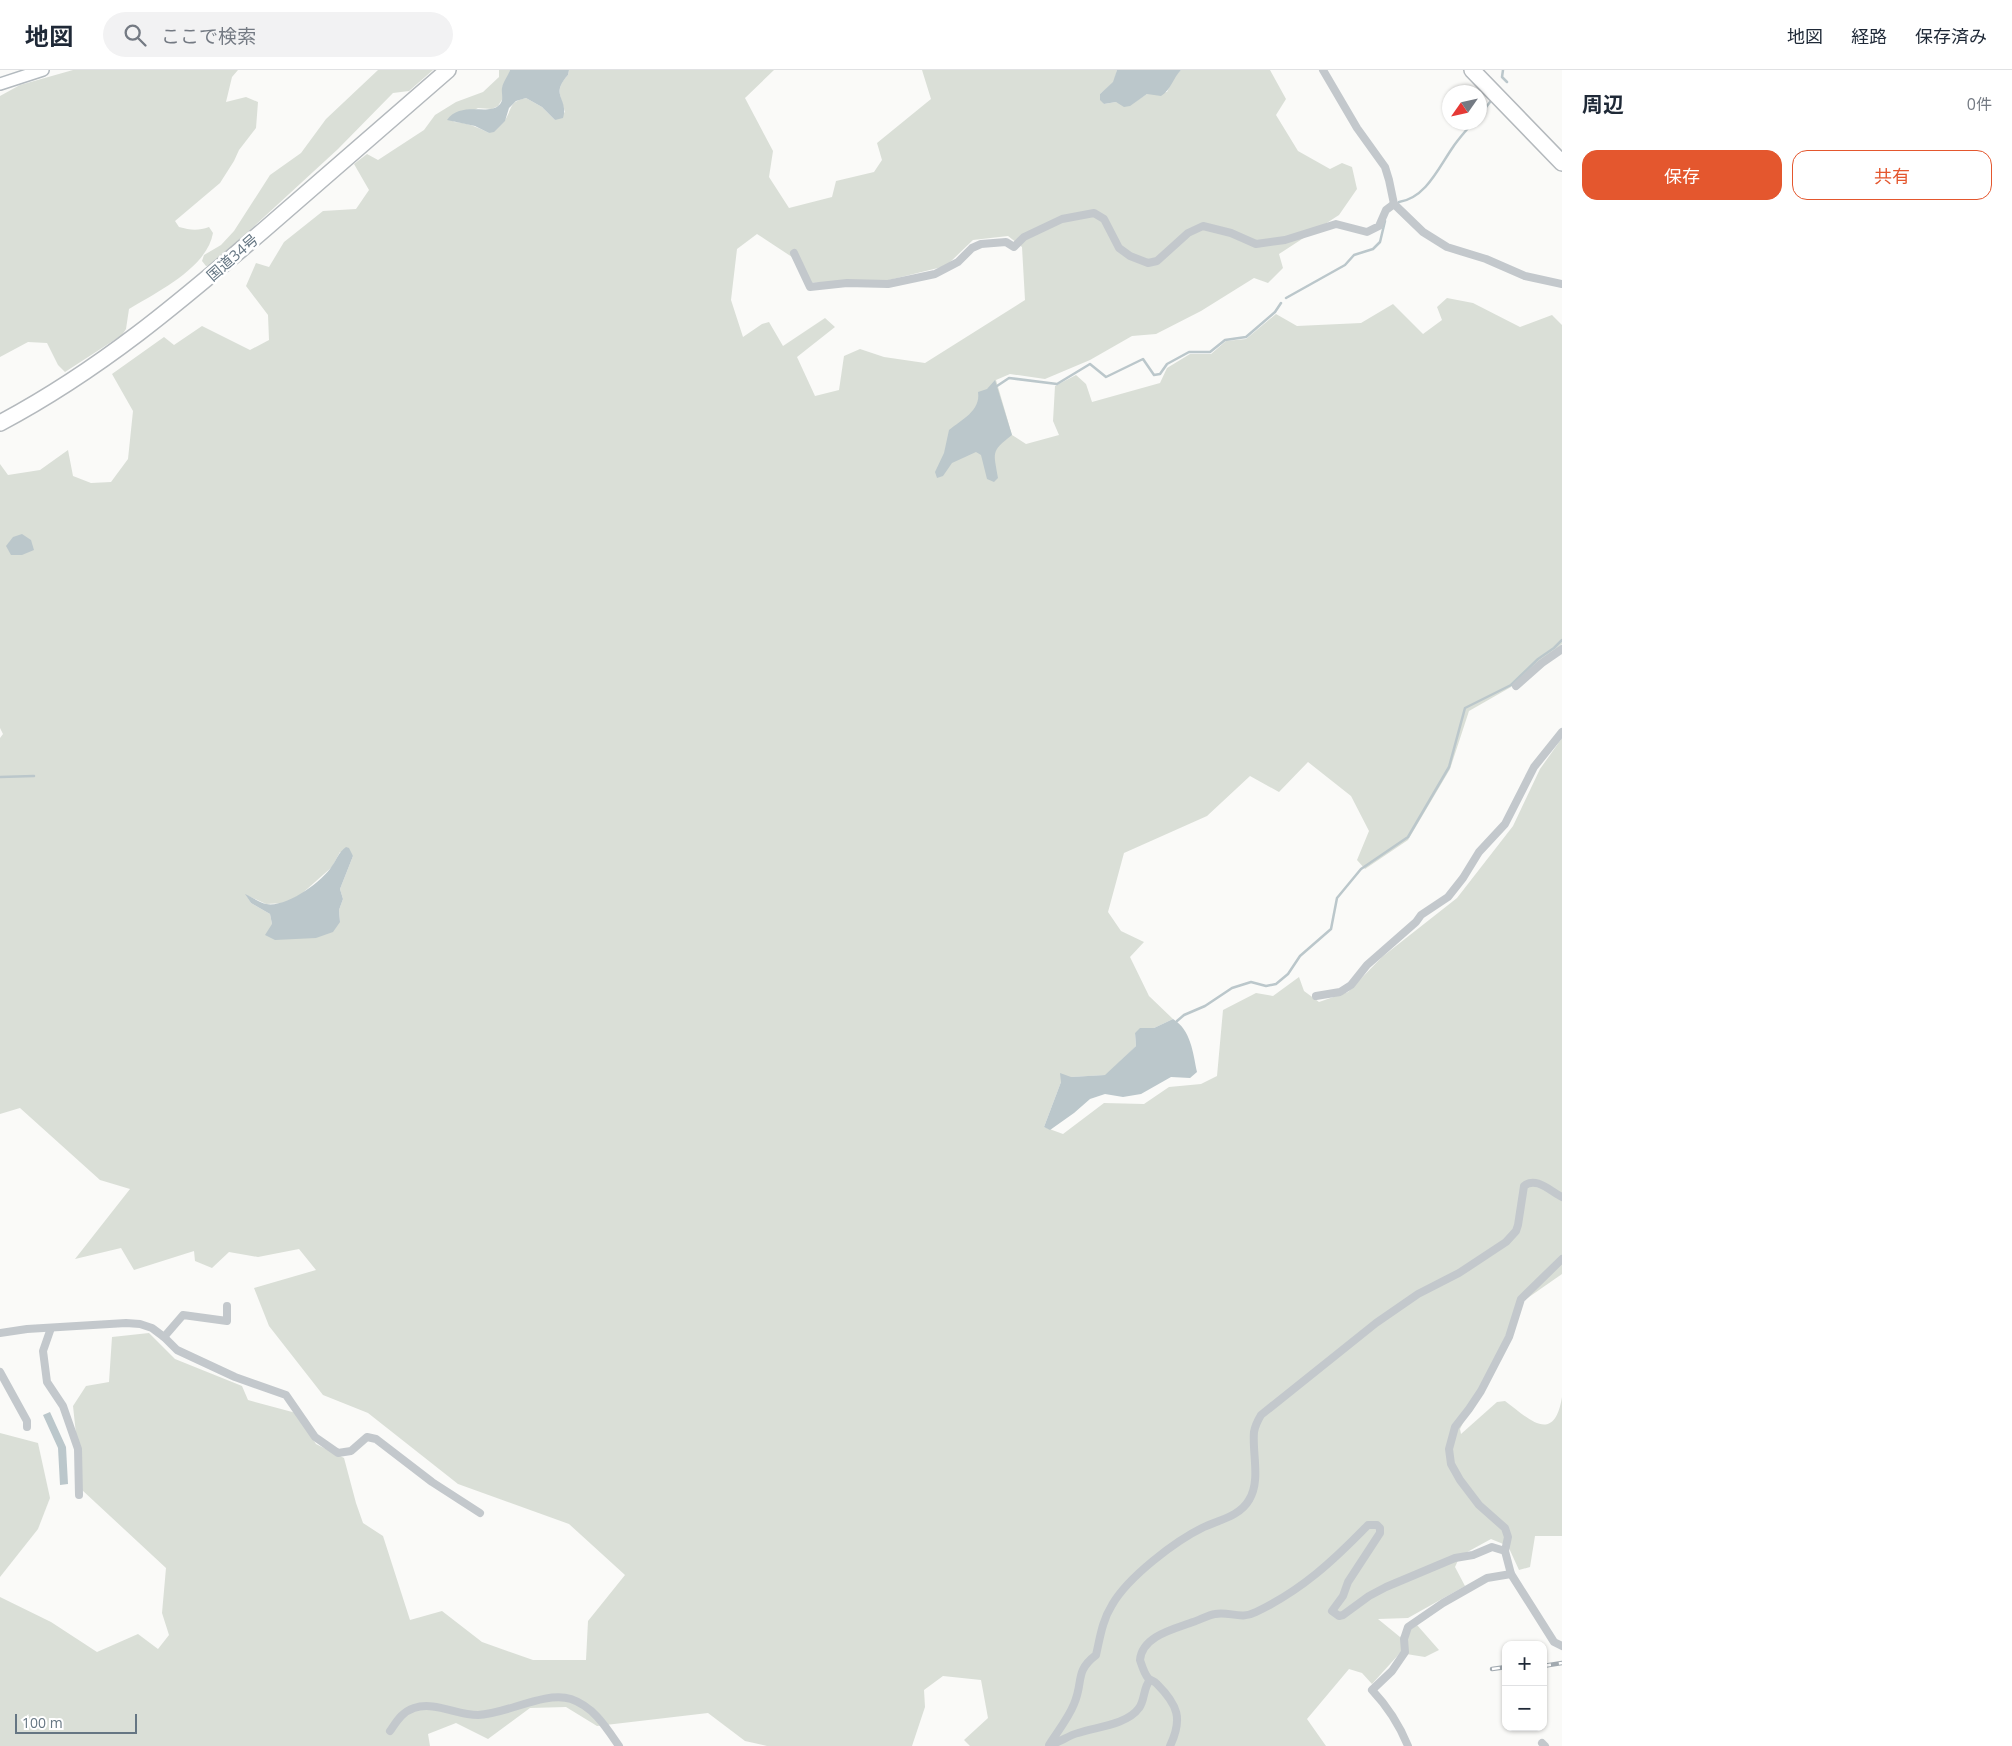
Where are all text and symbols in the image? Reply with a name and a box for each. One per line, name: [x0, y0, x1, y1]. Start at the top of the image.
search box: [103, 12, 453, 57]
text: 地図: [25, 19, 73, 52]
icon: search: [121, 21, 149, 49]
text: ここで検索: [161, 23, 256, 49]
text: 地図: [1787, 24, 1823, 48]
text: 経路: [1851, 24, 1887, 48]
text: 保存済み: [1915, 24, 1987, 48]
north arrow: [1442, 85, 1487, 130]
text: 周辺: [1582, 90, 1624, 118]
text: 0件: [1967, 93, 1992, 115]
button: 保存: [1582, 150, 1782, 200]
button: 共有: [1792, 150, 1992, 200]
street label: 国道34号: [202, 229, 262, 285]
map controls: [1502, 1641, 1547, 1731]
button: +: [1502, 1641, 1547, 1686]
button: −: [1502, 1686, 1547, 1731]
scale bar: [15, 1711, 138, 1734]
text: 100 m: [22, 1713, 63, 1732]

